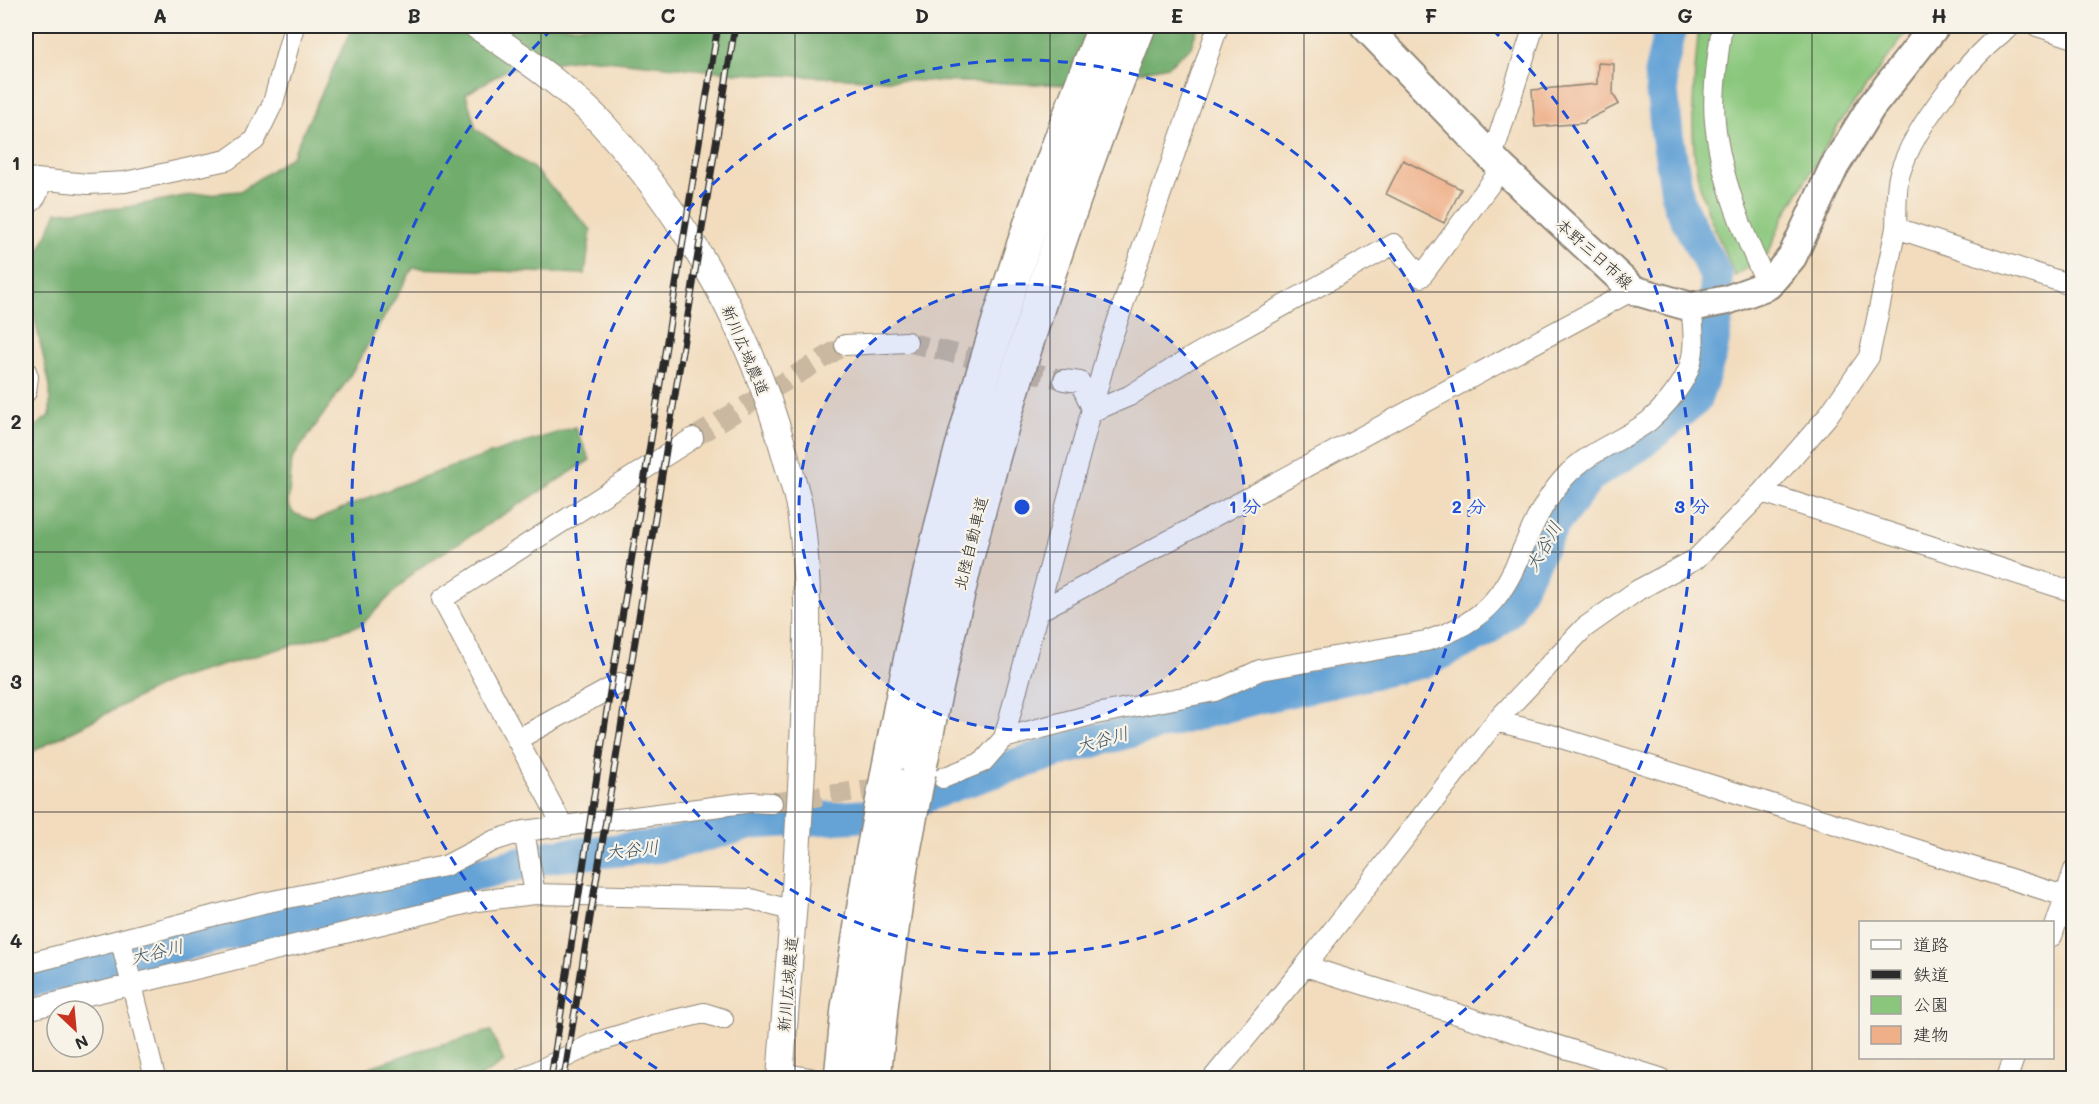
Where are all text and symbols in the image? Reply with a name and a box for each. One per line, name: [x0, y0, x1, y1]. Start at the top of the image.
text: A: [153, 2, 167, 28]
text: B: [407, 2, 421, 28]
text: C: [661, 2, 676, 28]
text: D: [915, 2, 929, 28]
text: E: [1171, 2, 1183, 28]
text: F: [1425, 2, 1438, 28]
text: G: [1677, 2, 1693, 28]
text: H: [1931, 2, 1947, 28]
text: 1: [12, 149, 20, 175]
street label: 本野三日市線: [1552, 213, 1638, 293]
street label: 新川広域農道: [718, 302, 774, 398]
text: 2: [10, 408, 22, 434]
street label: 北陸自動車道: [948, 494, 992, 592]
text: 1 分: [1229, 494, 1261, 518]
text: 2 分: [1452, 494, 1486, 518]
text: 3 分: [1674, 494, 1710, 518]
centre of rings: [1012, 497, 1032, 517]
water label: 大谷川: [1519, 517, 1567, 575]
text: 3: [10, 668, 22, 694]
water label: 大谷川: [1073, 720, 1131, 758]
water label: 大谷川: [604, 834, 660, 864]
legend: [1859, 921, 2054, 1059]
text: 4: [10, 927, 23, 953]
text: 道路: [1913, 932, 1949, 956]
water label: 大谷川: [128, 933, 186, 969]
street label: 新川広域農道: [772, 935, 802, 1033]
text: 鉄道: [1913, 962, 1949, 986]
text: 公園: [1913, 992, 1949, 1016]
north arrow: [45, 999, 105, 1059]
text: 建物: [1913, 1022, 1949, 1046]
text: N: [72, 1031, 92, 1055]

